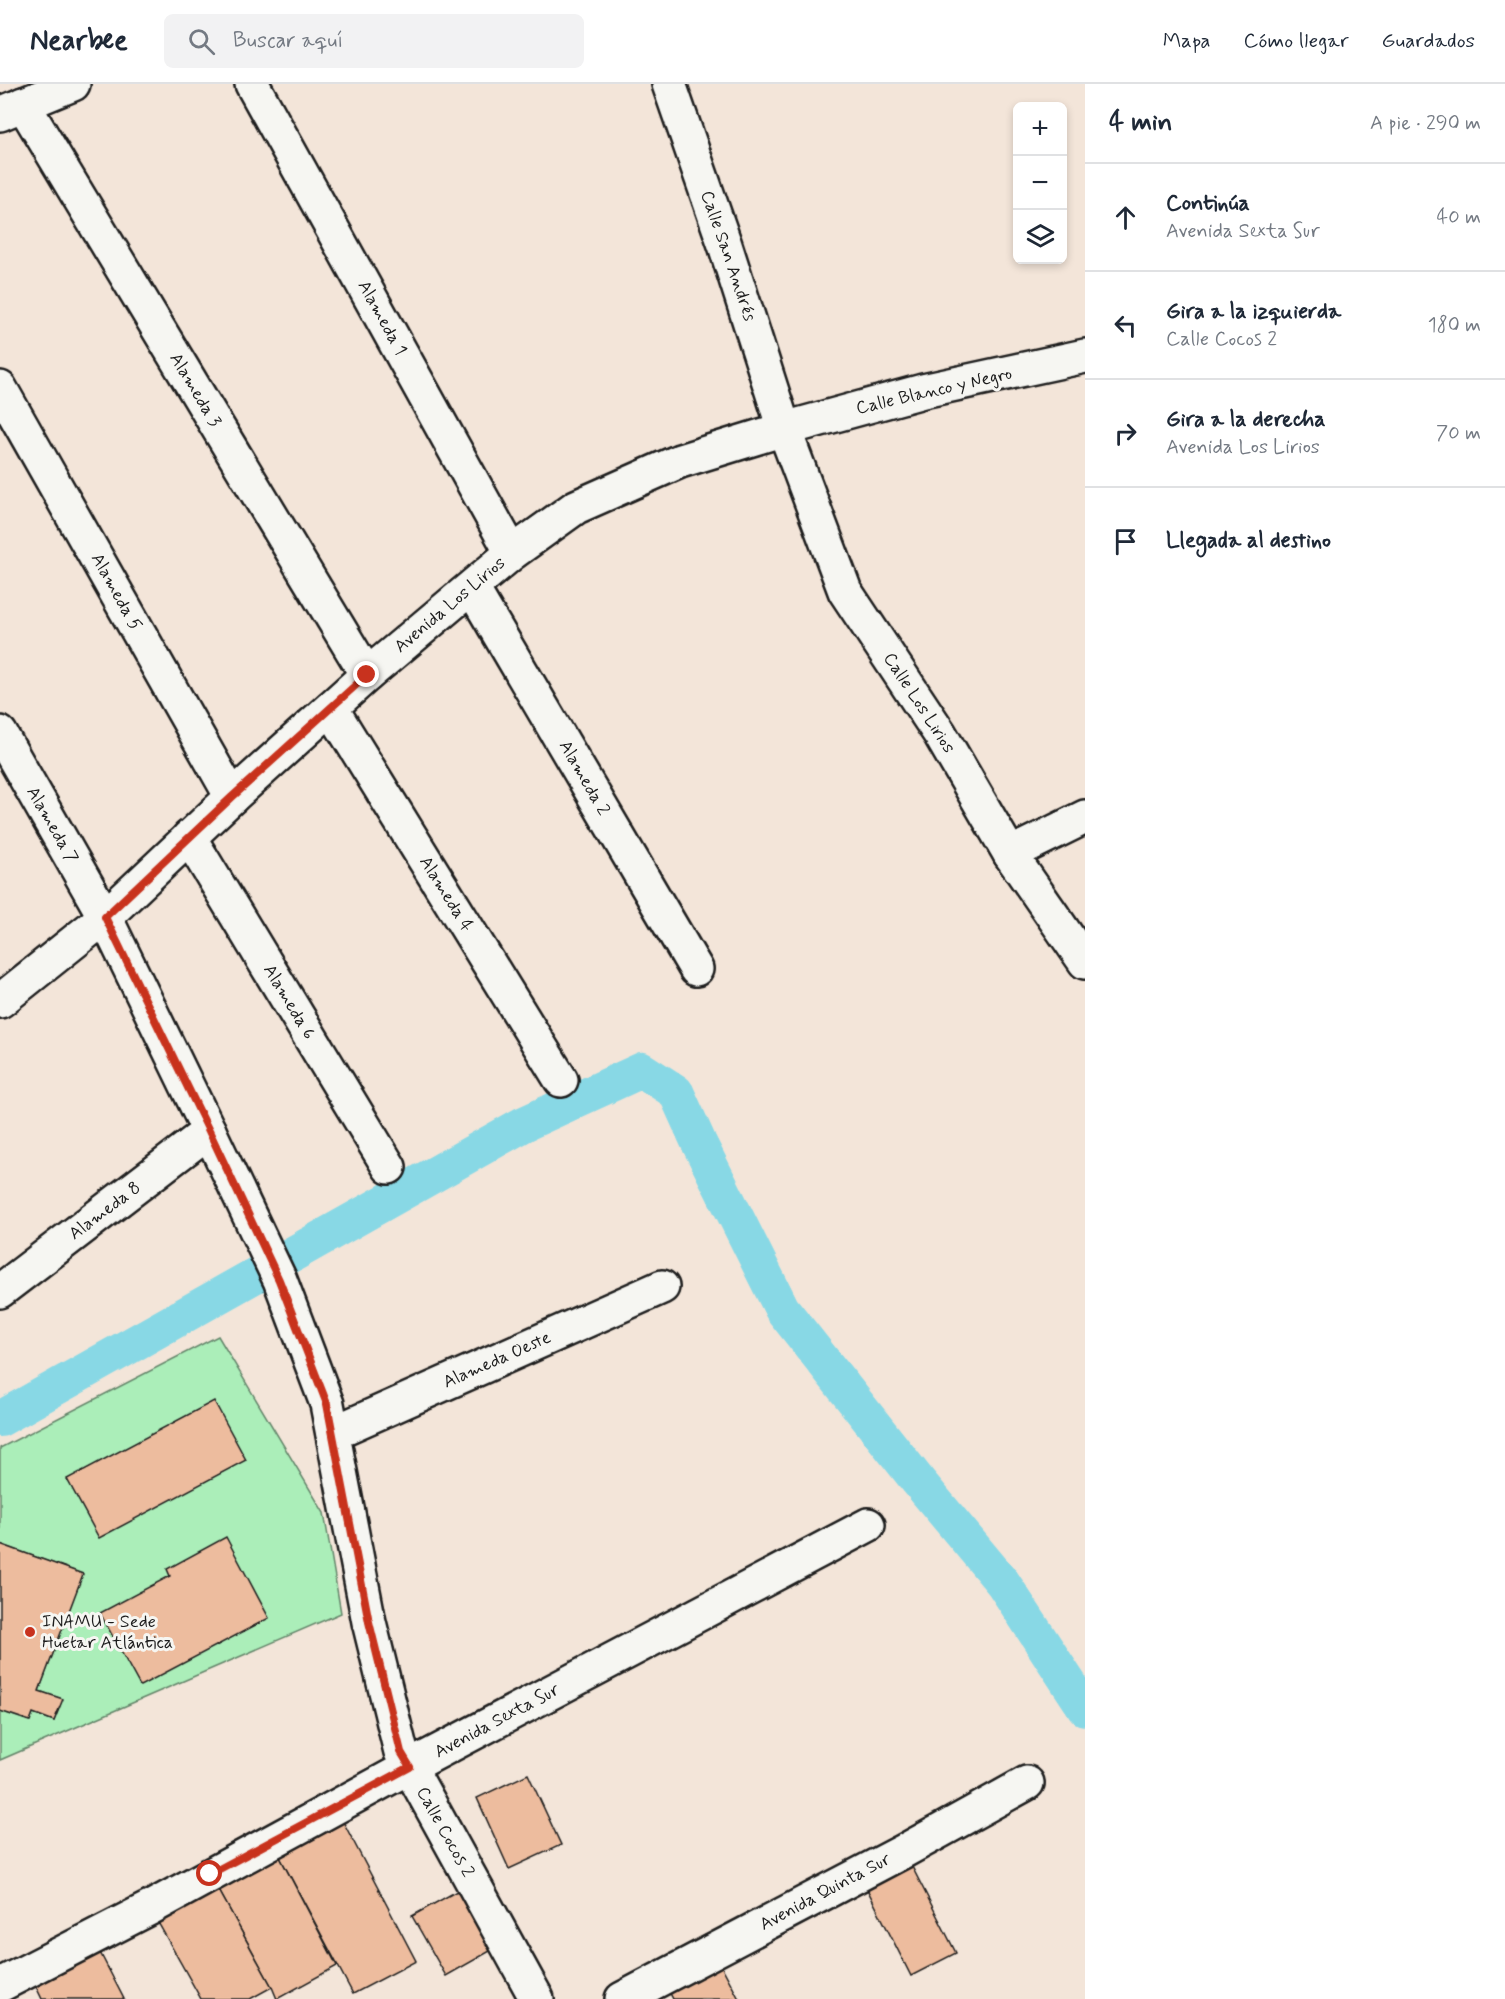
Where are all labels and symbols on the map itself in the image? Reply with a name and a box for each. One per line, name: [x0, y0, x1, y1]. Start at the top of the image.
street label: Calle San Andrés: [694, 187, 762, 325]
street label: Alameda 1: [352, 276, 412, 360]
street label: Alameda 3: [164, 349, 226, 431]
street label: Calle Blanco y Negro: [854, 361, 1014, 421]
street label: Alameda 5: [85, 549, 147, 635]
street label: Avenida Los Lirios: [389, 551, 511, 659]
street label: Calle Los Lirios: [877, 648, 961, 758]
route end: [353, 661, 379, 687]
street label: Alameda 2: [553, 736, 615, 820]
street label: Alameda 7: [20, 782, 84, 868]
street label: Alameda 4: [413, 852, 479, 936]
street label: Alameda 6: [257, 960, 321, 1044]
street label: Alameda 8: [64, 1176, 146, 1246]
street label: Alameda Oeste: [439, 1325, 555, 1394]
place label: INAMU - Sede Huetar Atlántica: [42, 1610, 173, 1655]
marker: INAMU - Sede Huetar Atlántica: [23, 1625, 37, 1639]
street label: Avenida Sexta Sur: [430, 1678, 564, 1764]
street label: Calle Cocos 2: [410, 1782, 480, 1882]
street label: Avenida Quinta Sur: [755, 1847, 895, 1937]
route start: [196, 1860, 222, 1886]

